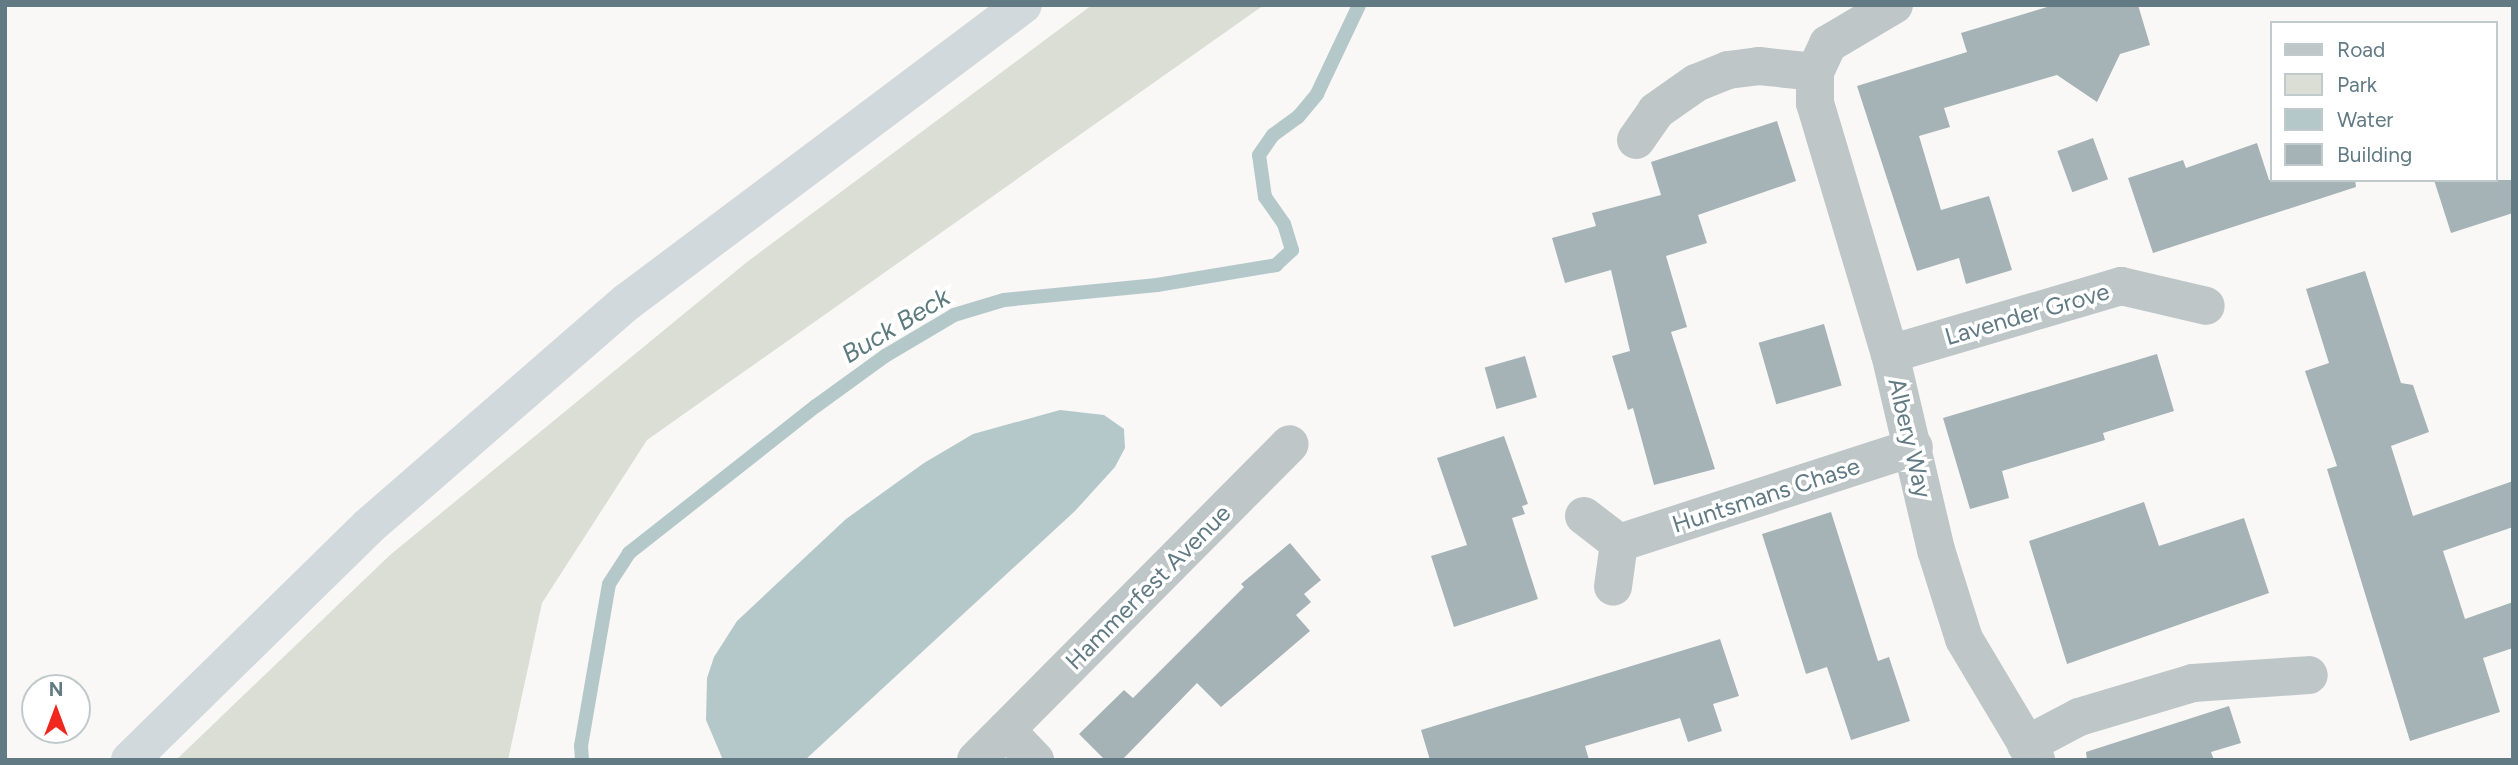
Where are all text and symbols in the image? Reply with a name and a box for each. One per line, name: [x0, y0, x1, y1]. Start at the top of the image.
legend: [2270, 21, 2497, 182]
text: Road: [2337, 37, 2385, 62]
text: Park: [2337, 72, 2377, 97]
text: Water: [2337, 107, 2393, 132]
text: Building: [2337, 142, 2412, 167]
street label: Lavender Grove: [1941, 277, 2113, 351]
water label: Buck Beck: [836, 282, 956, 370]
street label: Albery Way: [1882, 375, 1938, 501]
street label: Huntsmans Chase: [1669, 451, 1863, 539]
street label: Hammerfest Avenue: [1059, 498, 1237, 676]
north arrow: [21, 674, 91, 744]
text: N: [49, 678, 63, 701]

